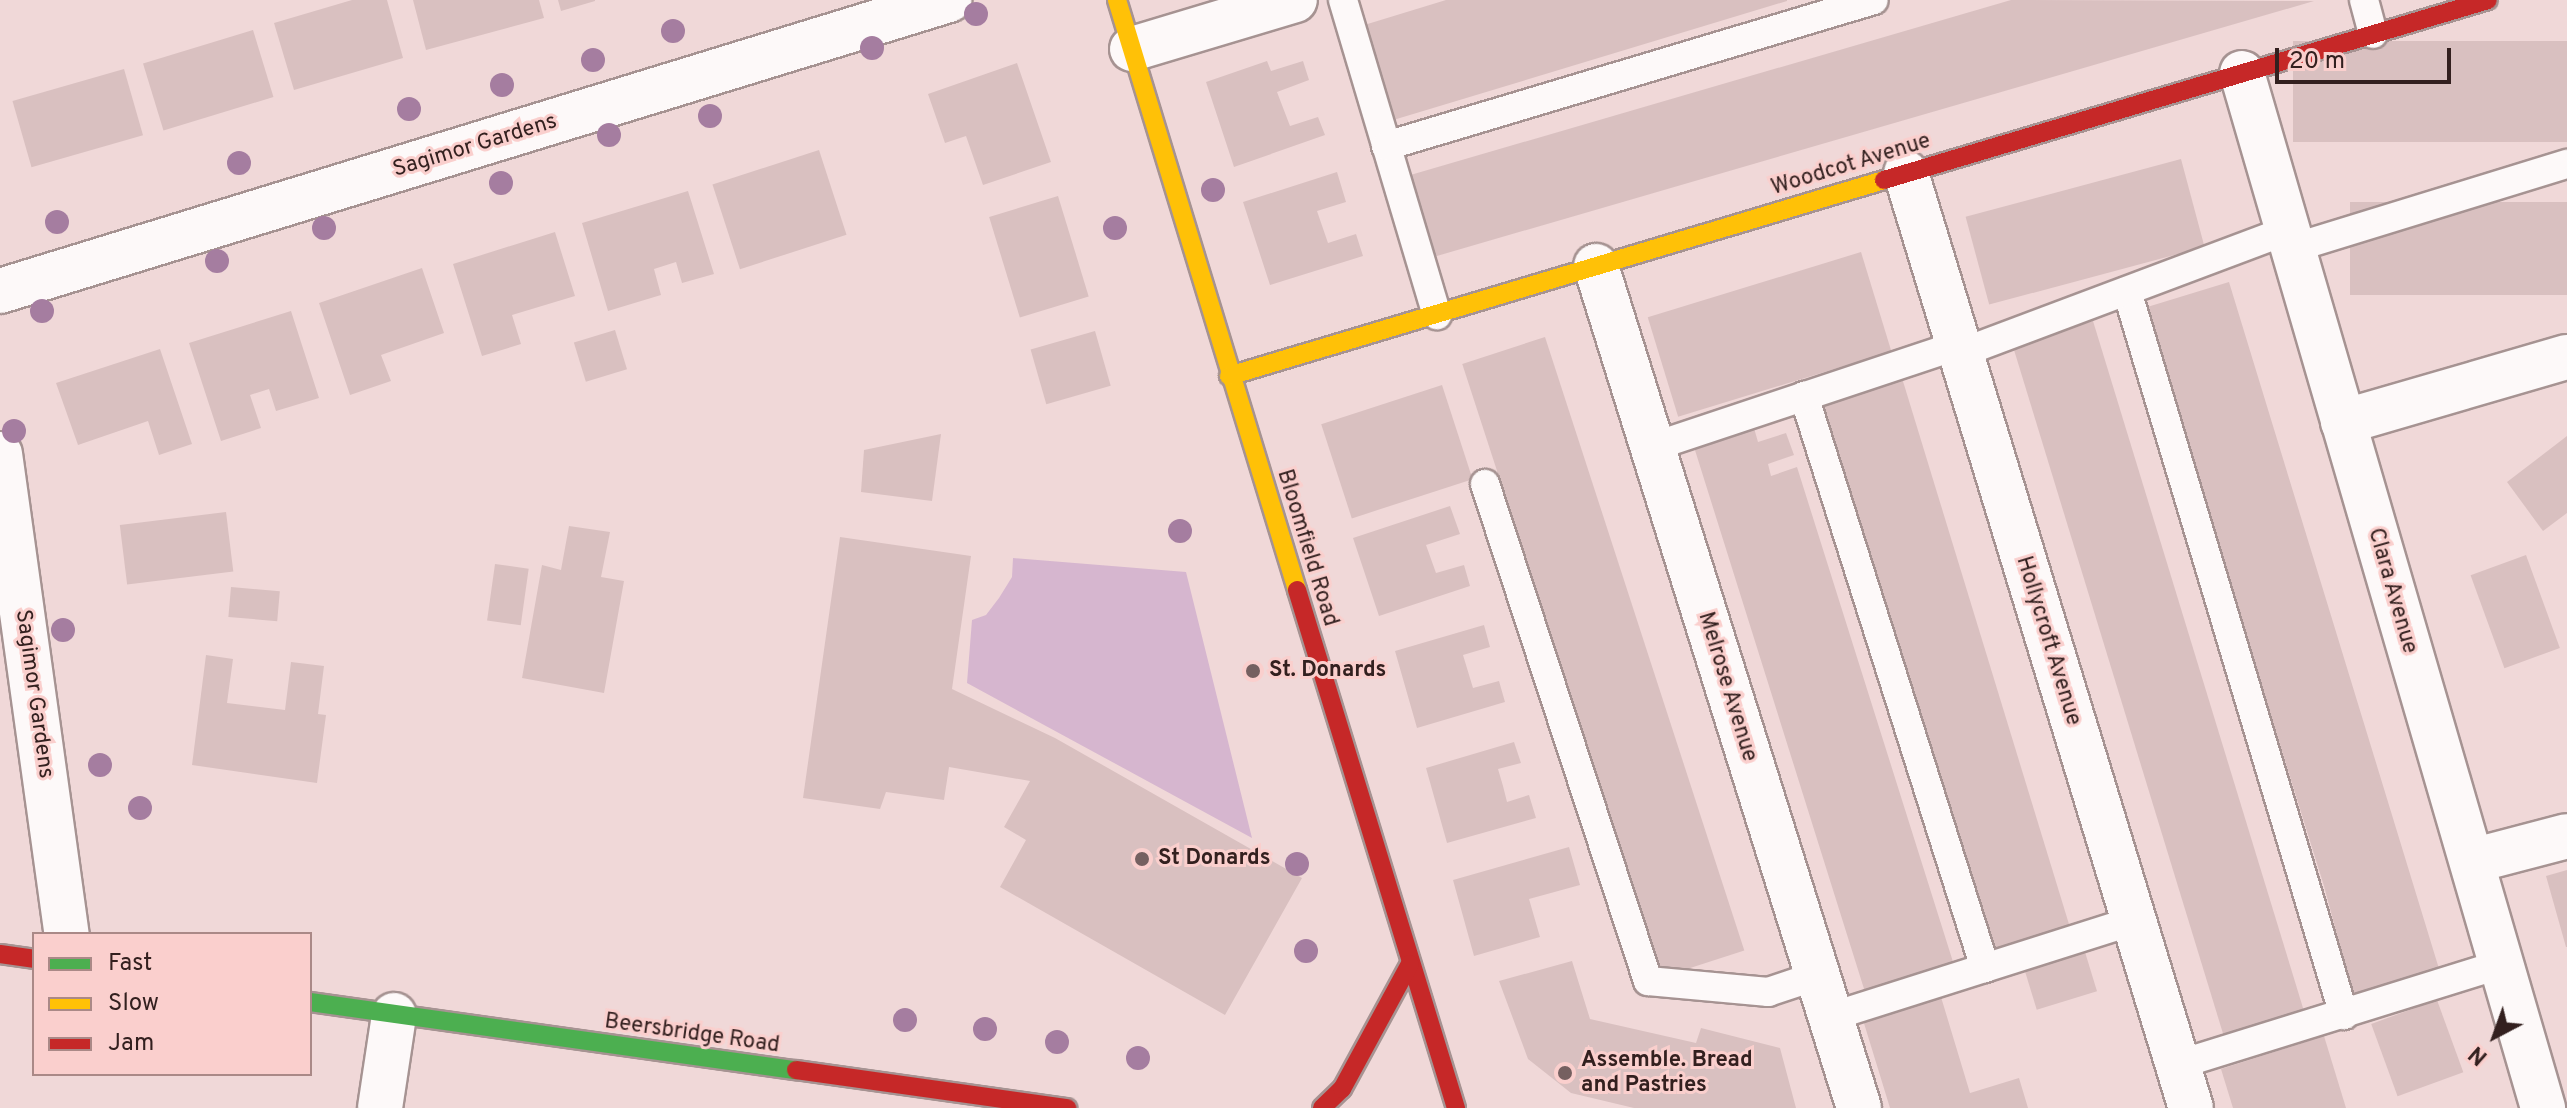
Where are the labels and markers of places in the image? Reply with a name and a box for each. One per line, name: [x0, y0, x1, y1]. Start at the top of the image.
place label: St. Donards: [1269, 658, 1386, 684]
marker: St. Donards: [1244, 662, 1262, 680]
place label: St Donards: [1158, 846, 1271, 872]
marker: St Donards: [1133, 850, 1151, 868]
place label: Assemble. Bread and Pastries: [1581, 1047, 1753, 1098]
marker: Assemble. Bread and Pastries: [1556, 1064, 1574, 1082]

